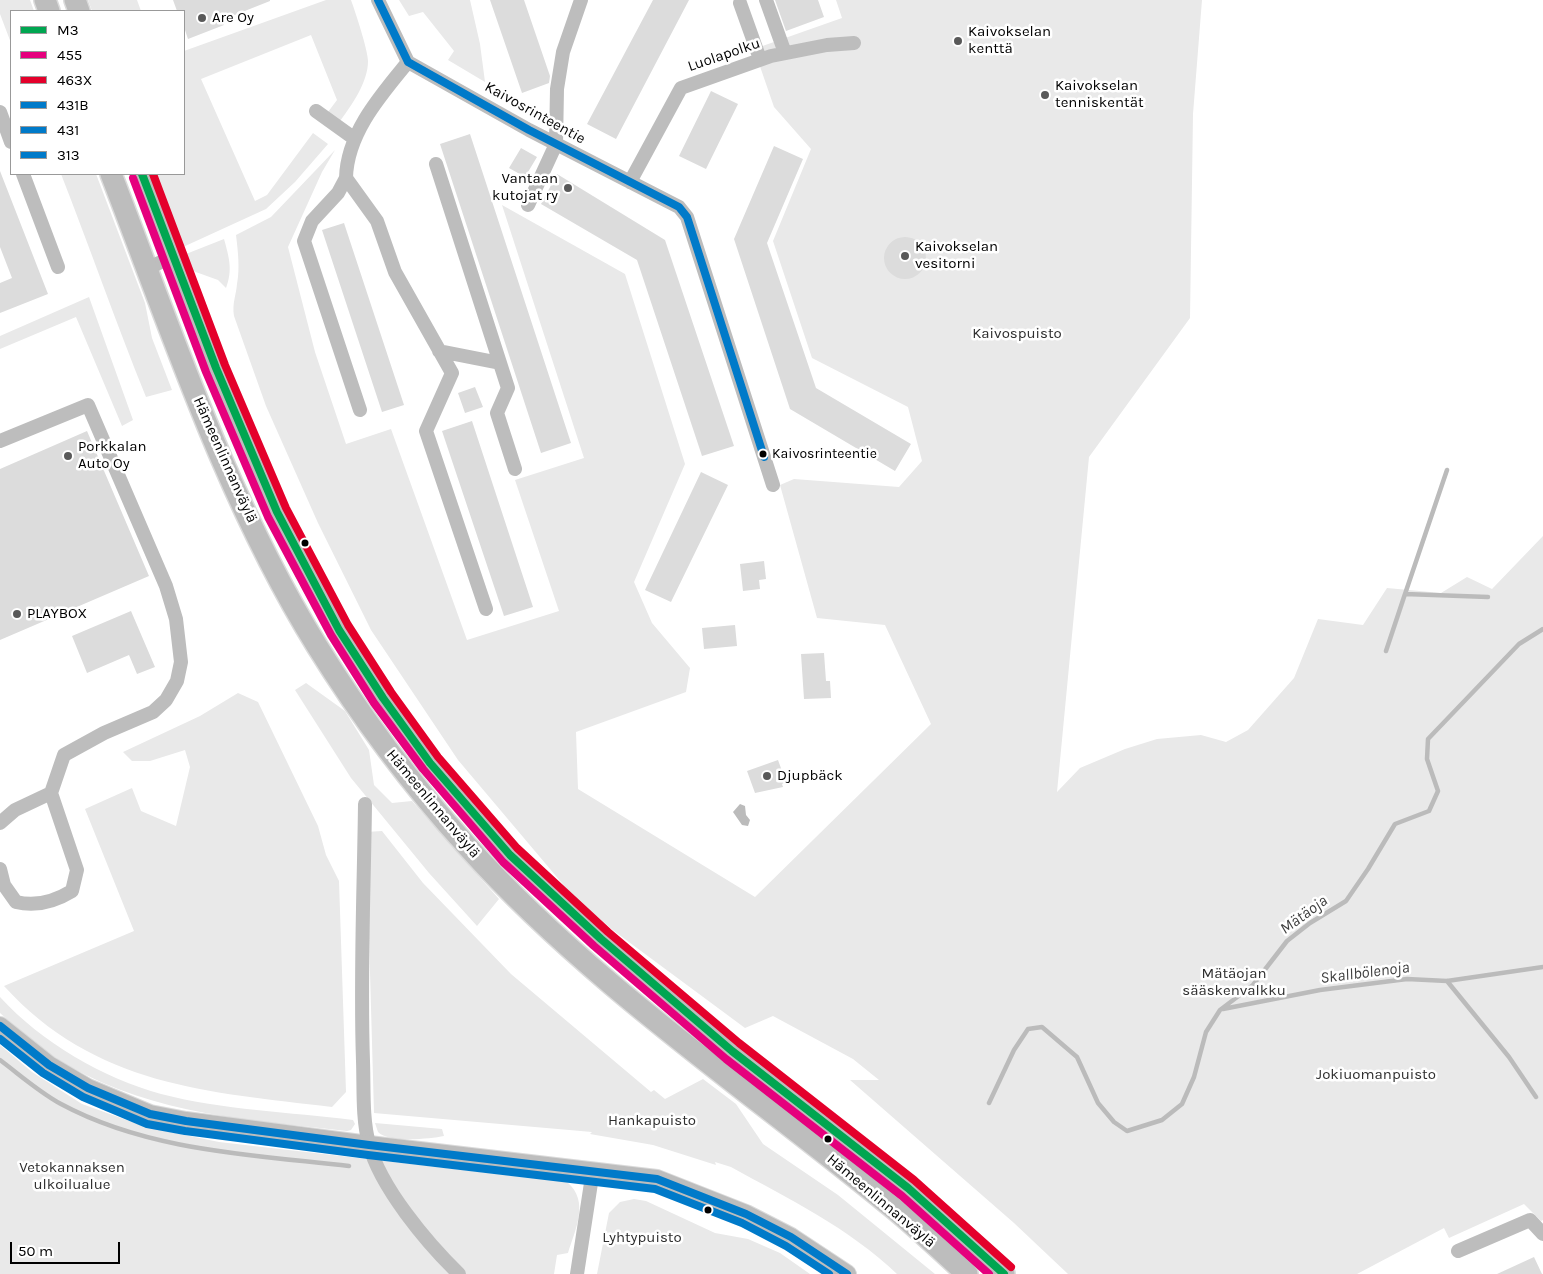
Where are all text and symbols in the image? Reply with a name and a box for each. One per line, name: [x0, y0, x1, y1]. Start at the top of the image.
place label: Are Oy: [212, 9, 254, 27]
legend: [10, 10, 185, 175]
marker: Are Oy: [196, 12, 208, 24]
text: M3: [57, 21, 79, 39]
place label: Kaivokselan kenttä: [968, 23, 1051, 58]
street label: Luolapolku: [685, 34, 763, 76]
marker: Kaivokselan kenttä: [952, 35, 964, 47]
text: 455: [57, 46, 82, 64]
text: 463X: [57, 71, 92, 89]
place label: Kaivokselan tenniskentät: [1055, 77, 1144, 112]
street label: Kaivosrinteentie: [482, 78, 588, 148]
marker: Kaivokselan tenniskentät: [1039, 89, 1051, 101]
text: 431B: [57, 96, 89, 114]
text: 431: [57, 121, 79, 139]
text: 313: [57, 146, 80, 164]
place label: Vantaan kutojat ry: [492, 170, 558, 205]
marker: Vantaan kutojat ry: [562, 182, 574, 194]
place label: Kaivokselan vesitorni: [915, 238, 998, 273]
marker: Kaivokselan vesitorni: [899, 250, 911, 262]
park label: Kaivospuisto: [972, 325, 1062, 343]
street label: Hämeenlinnanväylä: [189, 394, 261, 526]
place label: Porkkalan Auto Oy: [78, 438, 147, 473]
place label: Kaivosrinteentie: [772, 446, 877, 462]
marker: Kaivosrinteentie: [758, 449, 768, 459]
marker: Porkkalan Auto Oy: [62, 450, 74, 462]
unlabelled marker: [300, 538, 310, 548]
place label: PLAYBOX: [27, 605, 87, 623]
marker: PLAYBOX: [11, 608, 23, 620]
street label: Hämeenlinnanväylä: [382, 746, 484, 862]
place label: Djupbäck: [777, 767, 843, 785]
marker: Djupbäck: [761, 770, 773, 782]
water label: Mätäoja: [1276, 891, 1332, 939]
water label: Skallbölenoja: [1319, 958, 1411, 988]
park label: Mätäojan sääskenvalkku: [1182, 965, 1286, 1000]
park label: Jokiuomanpuisto: [1316, 1066, 1436, 1084]
park label: Hankapuisto: [608, 1112, 696, 1130]
unlabelled marker: [823, 1134, 833, 1144]
street label: Hämeenlinnanväylä: [823, 1150, 939, 1252]
park label: Vetokannaksen ulkoilualue: [19, 1159, 125, 1194]
unlabelled marker: [703, 1205, 713, 1215]
park label: Lyhtypuisto: [602, 1229, 682, 1247]
scale bar: [12, 1232, 122, 1264]
text: 50 m: [18, 1242, 53, 1260]

